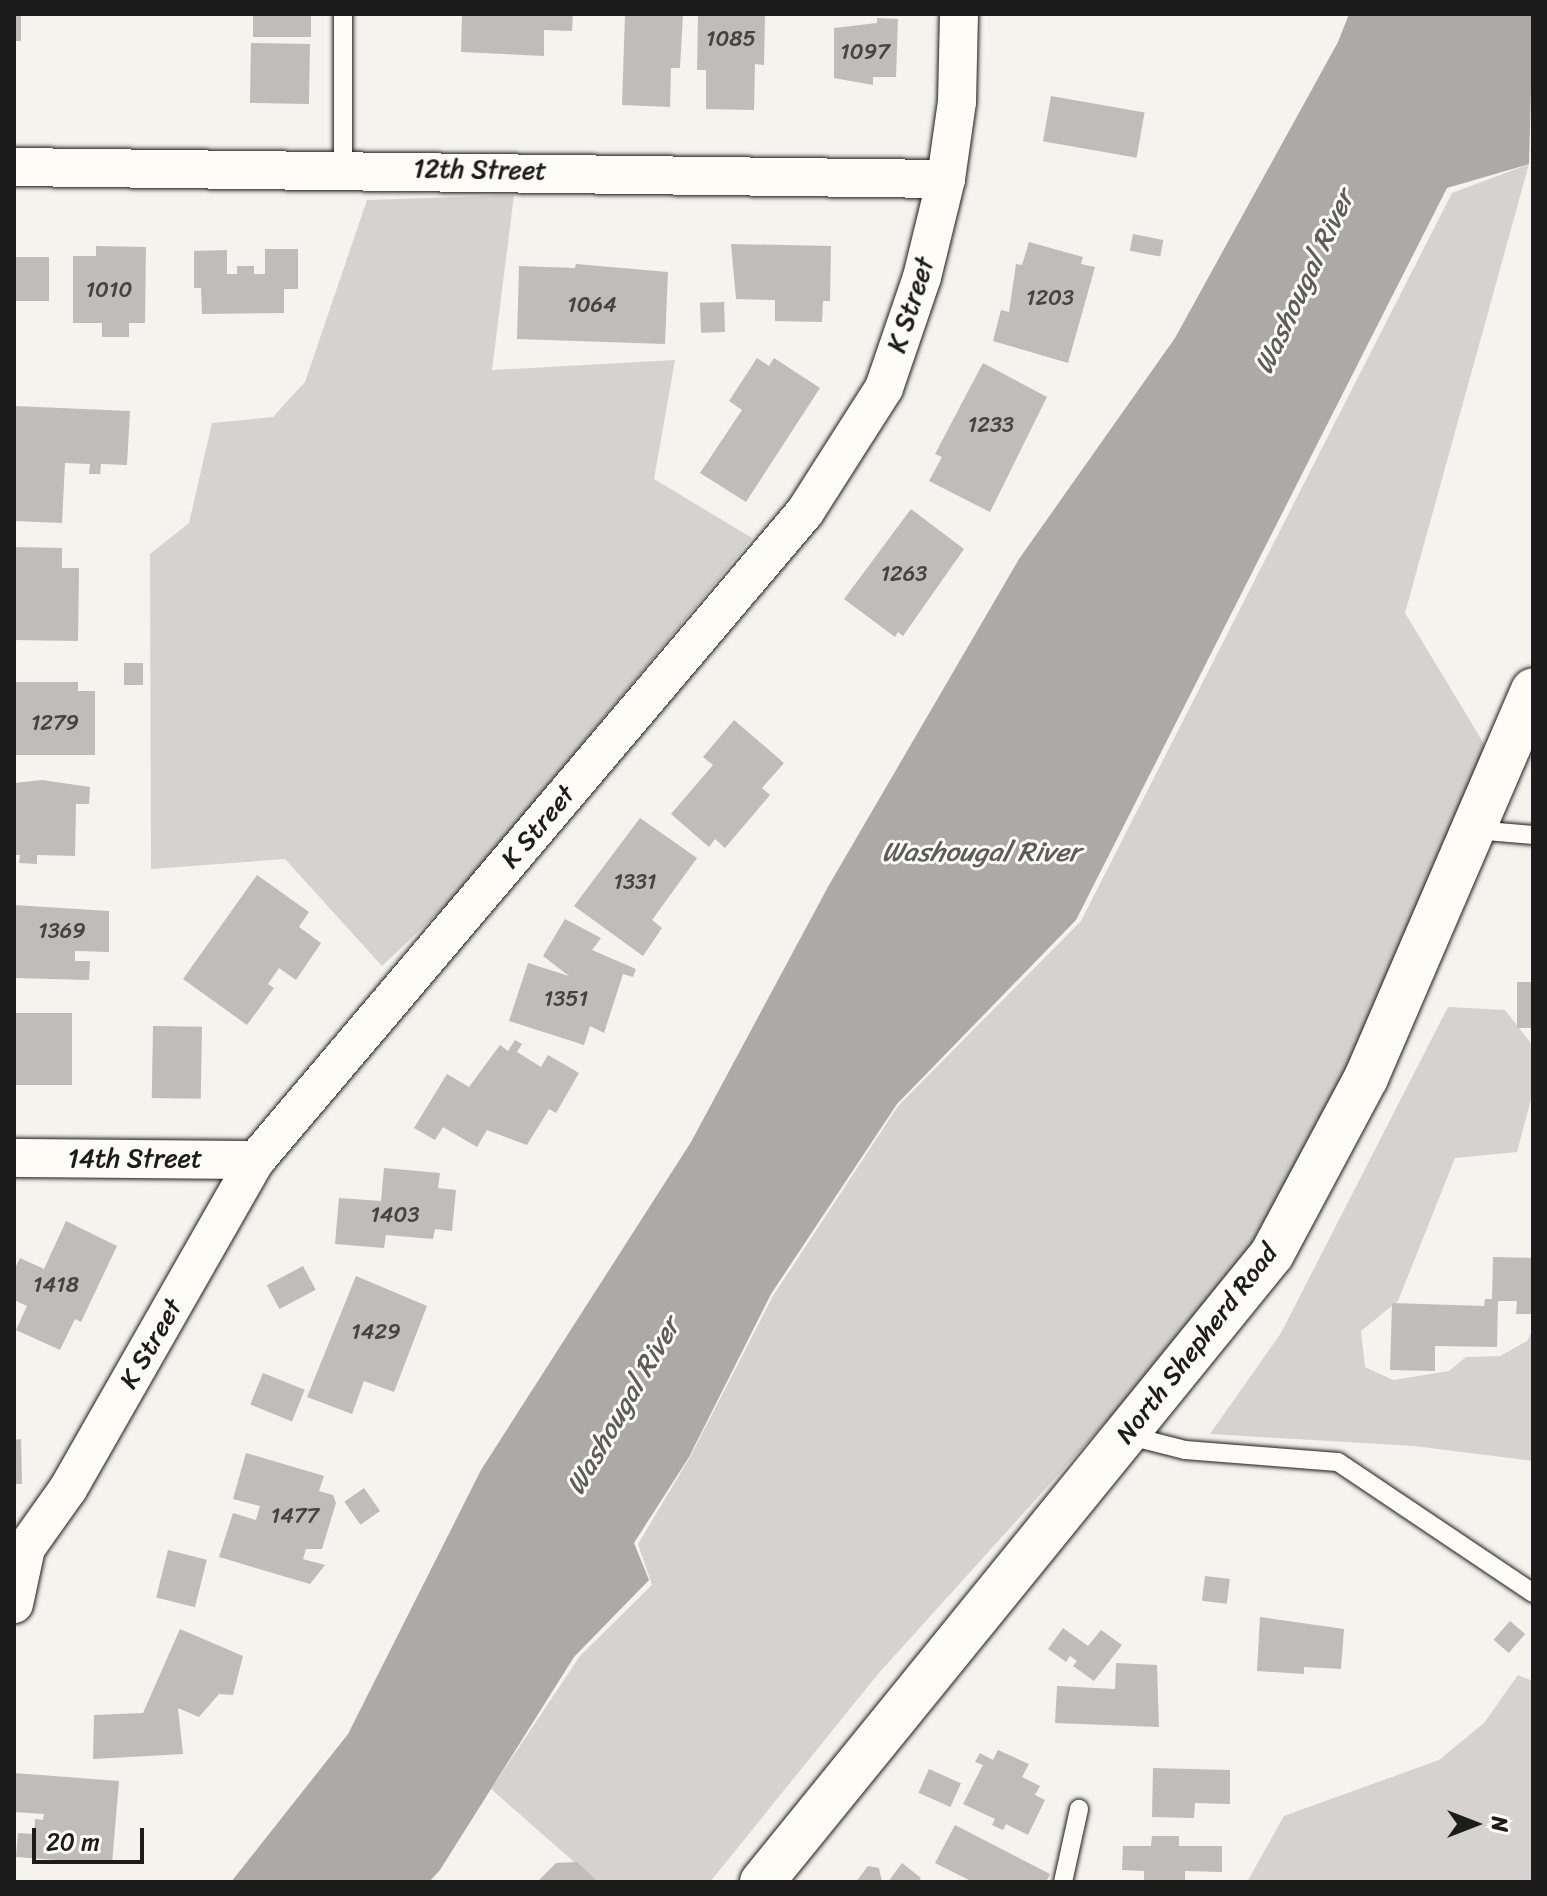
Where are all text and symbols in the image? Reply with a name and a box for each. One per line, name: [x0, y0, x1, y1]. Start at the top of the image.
house number: 1085: [706, 26, 756, 52]
house number: 1097: [840, 39, 890, 65]
street label: 12th Street: [413, 153, 547, 187]
water label: Washougal River: [1247, 184, 1361, 380]
street label: K Street: [881, 254, 941, 356]
house number: 1010: [86, 277, 132, 303]
house number: 1203: [1026, 285, 1074, 311]
house number: 1064: [567, 292, 617, 318]
house number: 1233: [968, 412, 1014, 438]
house number: 1263: [881, 561, 927, 587]
house number: 1279: [31, 710, 79, 736]
street label: K Street: [495, 779, 581, 875]
water label: Washougal River: [881, 835, 1081, 869]
house number: 1331: [613, 869, 657, 895]
house number: 1369: [38, 918, 86, 944]
house number: 1351: [544, 986, 588, 1012]
street label: 14th Street: [68, 1143, 202, 1175]
house number: 1403: [370, 1202, 420, 1228]
street label: North Shepherd Road: [1109, 1238, 1285, 1450]
house number: 1418: [33, 1272, 79, 1298]
street label: K Street: [113, 1294, 189, 1394]
water label: Washougal River: [559, 1311, 687, 1501]
house number: 1429: [351, 1319, 401, 1345]
house number: 1477: [271, 1503, 319, 1529]
north arrow: [1435, 1784, 1515, 1864]
scale bar: [36, 1812, 148, 1862]
text: N: [1480, 1816, 1519, 1832]
text: 20 m: [46, 1821, 100, 1863]

